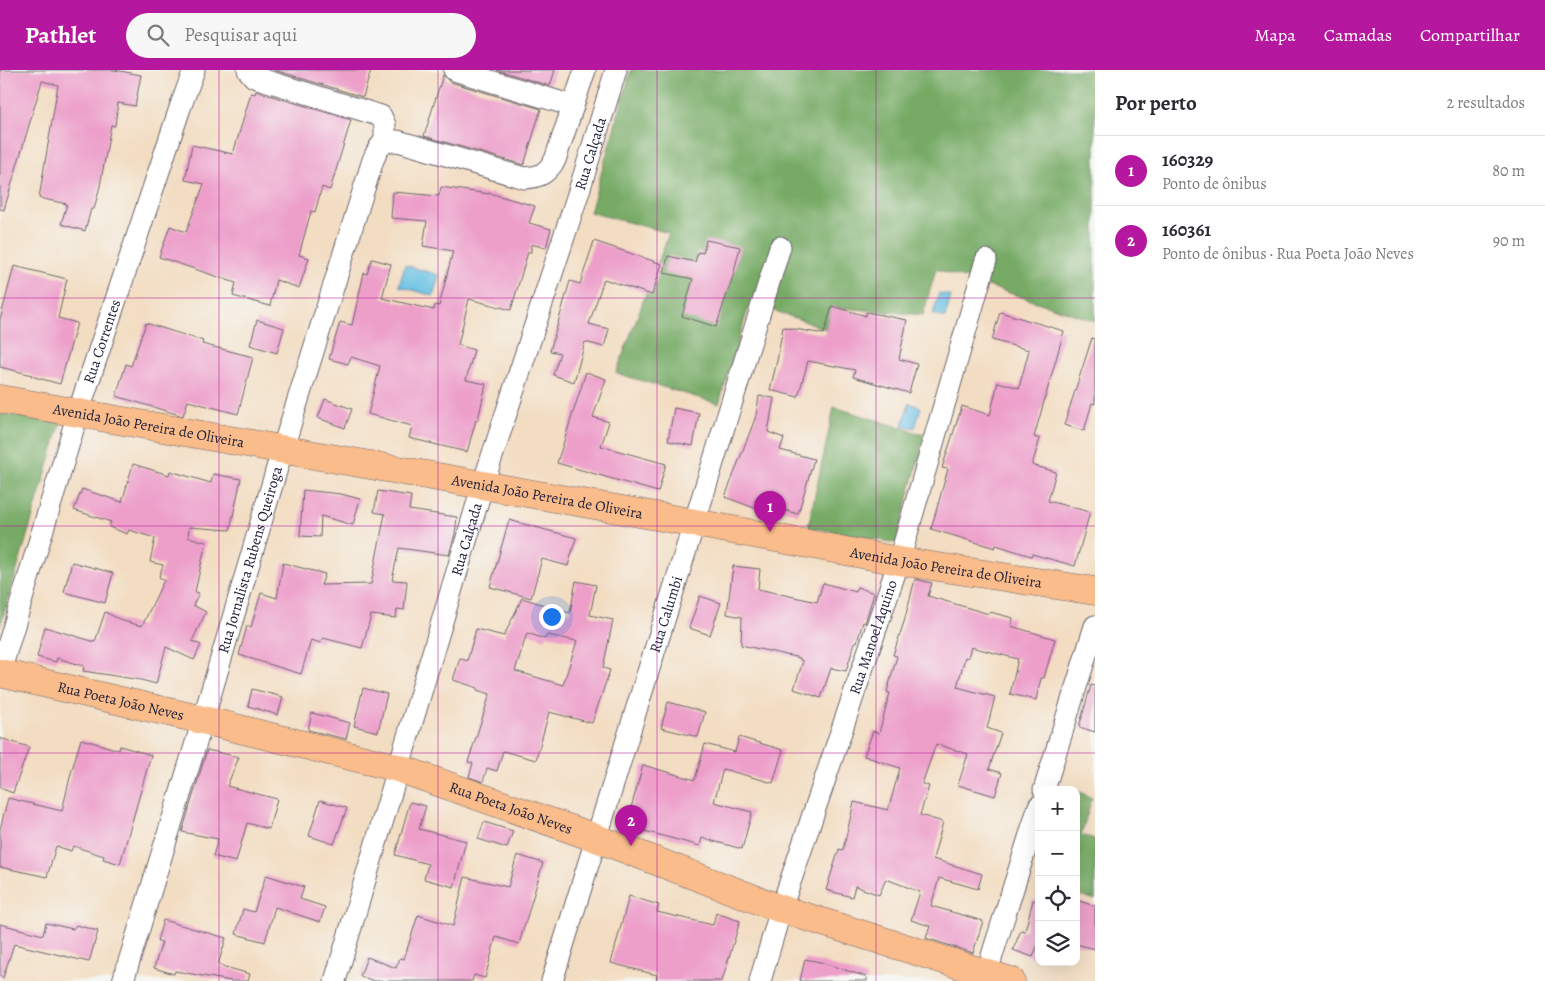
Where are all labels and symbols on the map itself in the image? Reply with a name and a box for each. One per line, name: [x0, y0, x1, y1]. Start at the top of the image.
street label: Rua Calçada: [570, 115, 611, 192]
street label: Rua Correntes: [79, 297, 125, 386]
street label: Avenida João Pereira de Oliveira: [50, 398, 246, 452]
street label: Rua Jornalista Rubens Queiroga: [213, 464, 287, 656]
street label: Avenida João Pereira de Oliveira: [449, 470, 645, 524]
pin: 1: [754, 491, 786, 532]
street label: Rua Calçada: [446, 500, 487, 578]
street label: Avenida João Pereira de Oliveira: [848, 542, 1043, 593]
street label: Rua Calumbi: [645, 573, 687, 655]
street label: Rua Manoel Aquino: [844, 577, 902, 697]
your location: [539, 604, 565, 630]
street label: Rua Poeta João Neves: [56, 677, 186, 725]
street label: Rua Poeta João Neves: [447, 777, 575, 839]
pin: 2: [615, 805, 647, 846]

